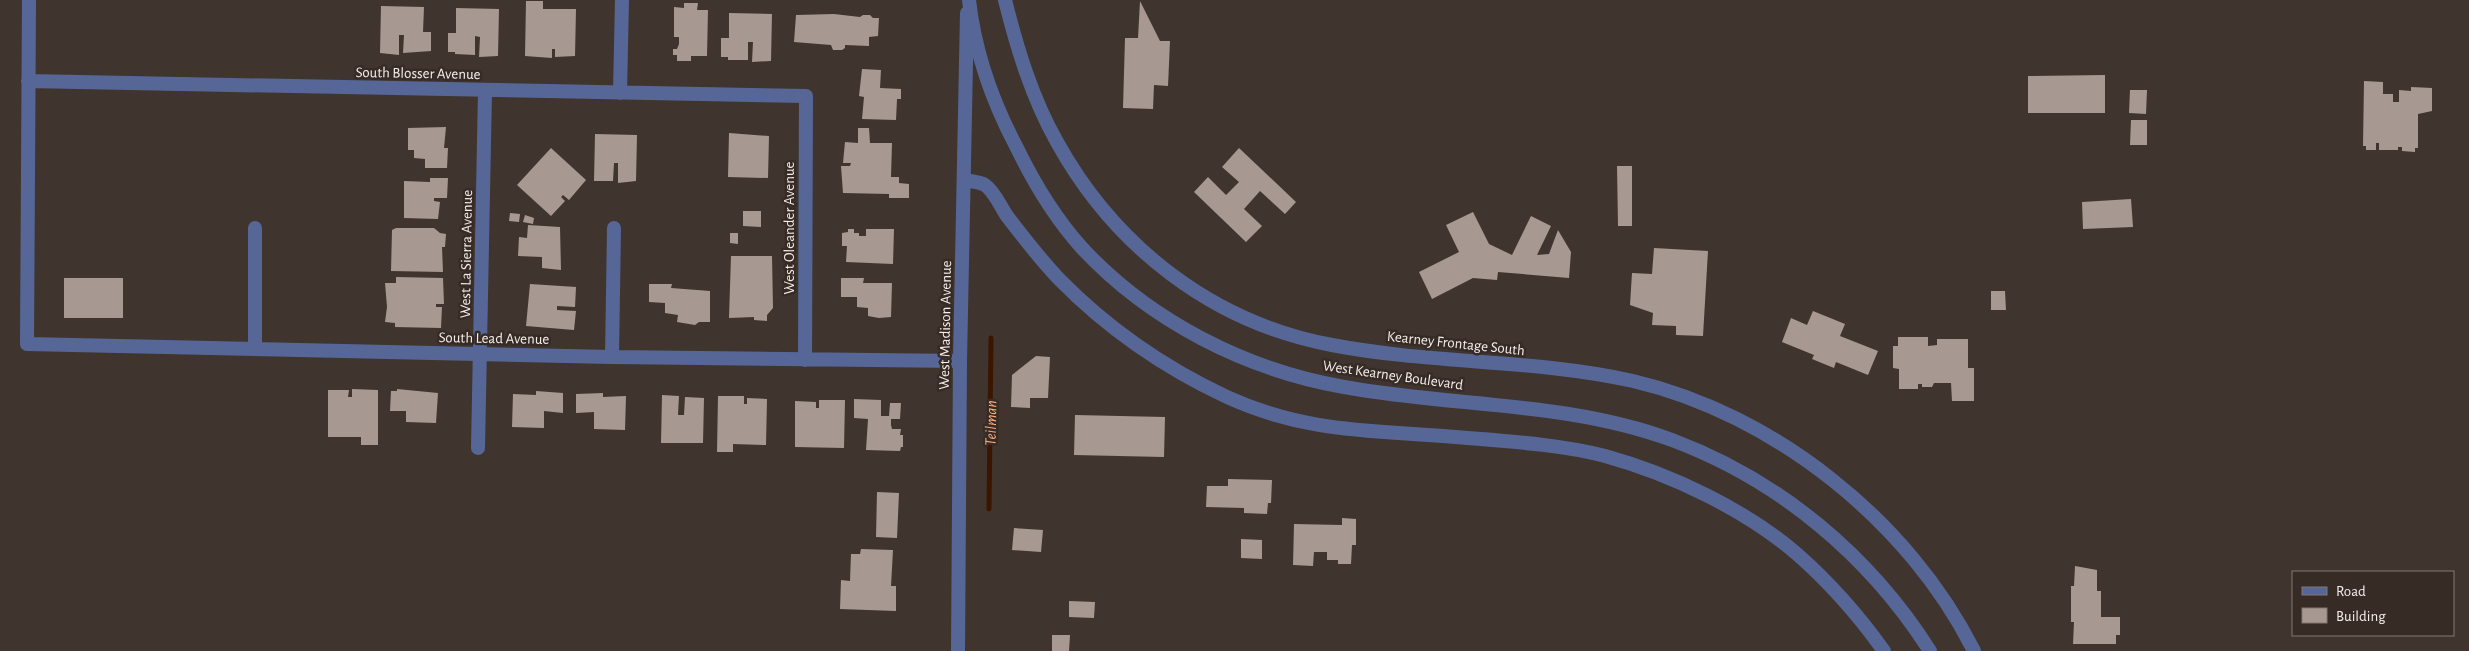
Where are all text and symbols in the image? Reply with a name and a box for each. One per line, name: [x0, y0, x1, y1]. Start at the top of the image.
street label: South Blosser Avenue: [355, 65, 481, 82]
street label: West Oleander Avenue: [782, 161, 797, 294]
street label: West La Sierra Avenue: [458, 190, 475, 318]
street label: West Madison Avenue: [937, 260, 954, 390]
street label: Kearney Frontage South: [1386, 329, 1526, 358]
street label: South Lead Avenue: [439, 330, 550, 347]
street label: West Kearney Boulevard: [1322, 358, 1464, 393]
water label: Teilman: [983, 400, 999, 446]
legend: [2292, 571, 2454, 636]
text: Road: [2336, 584, 2366, 599]
text: Building: [2336, 609, 2386, 624]

